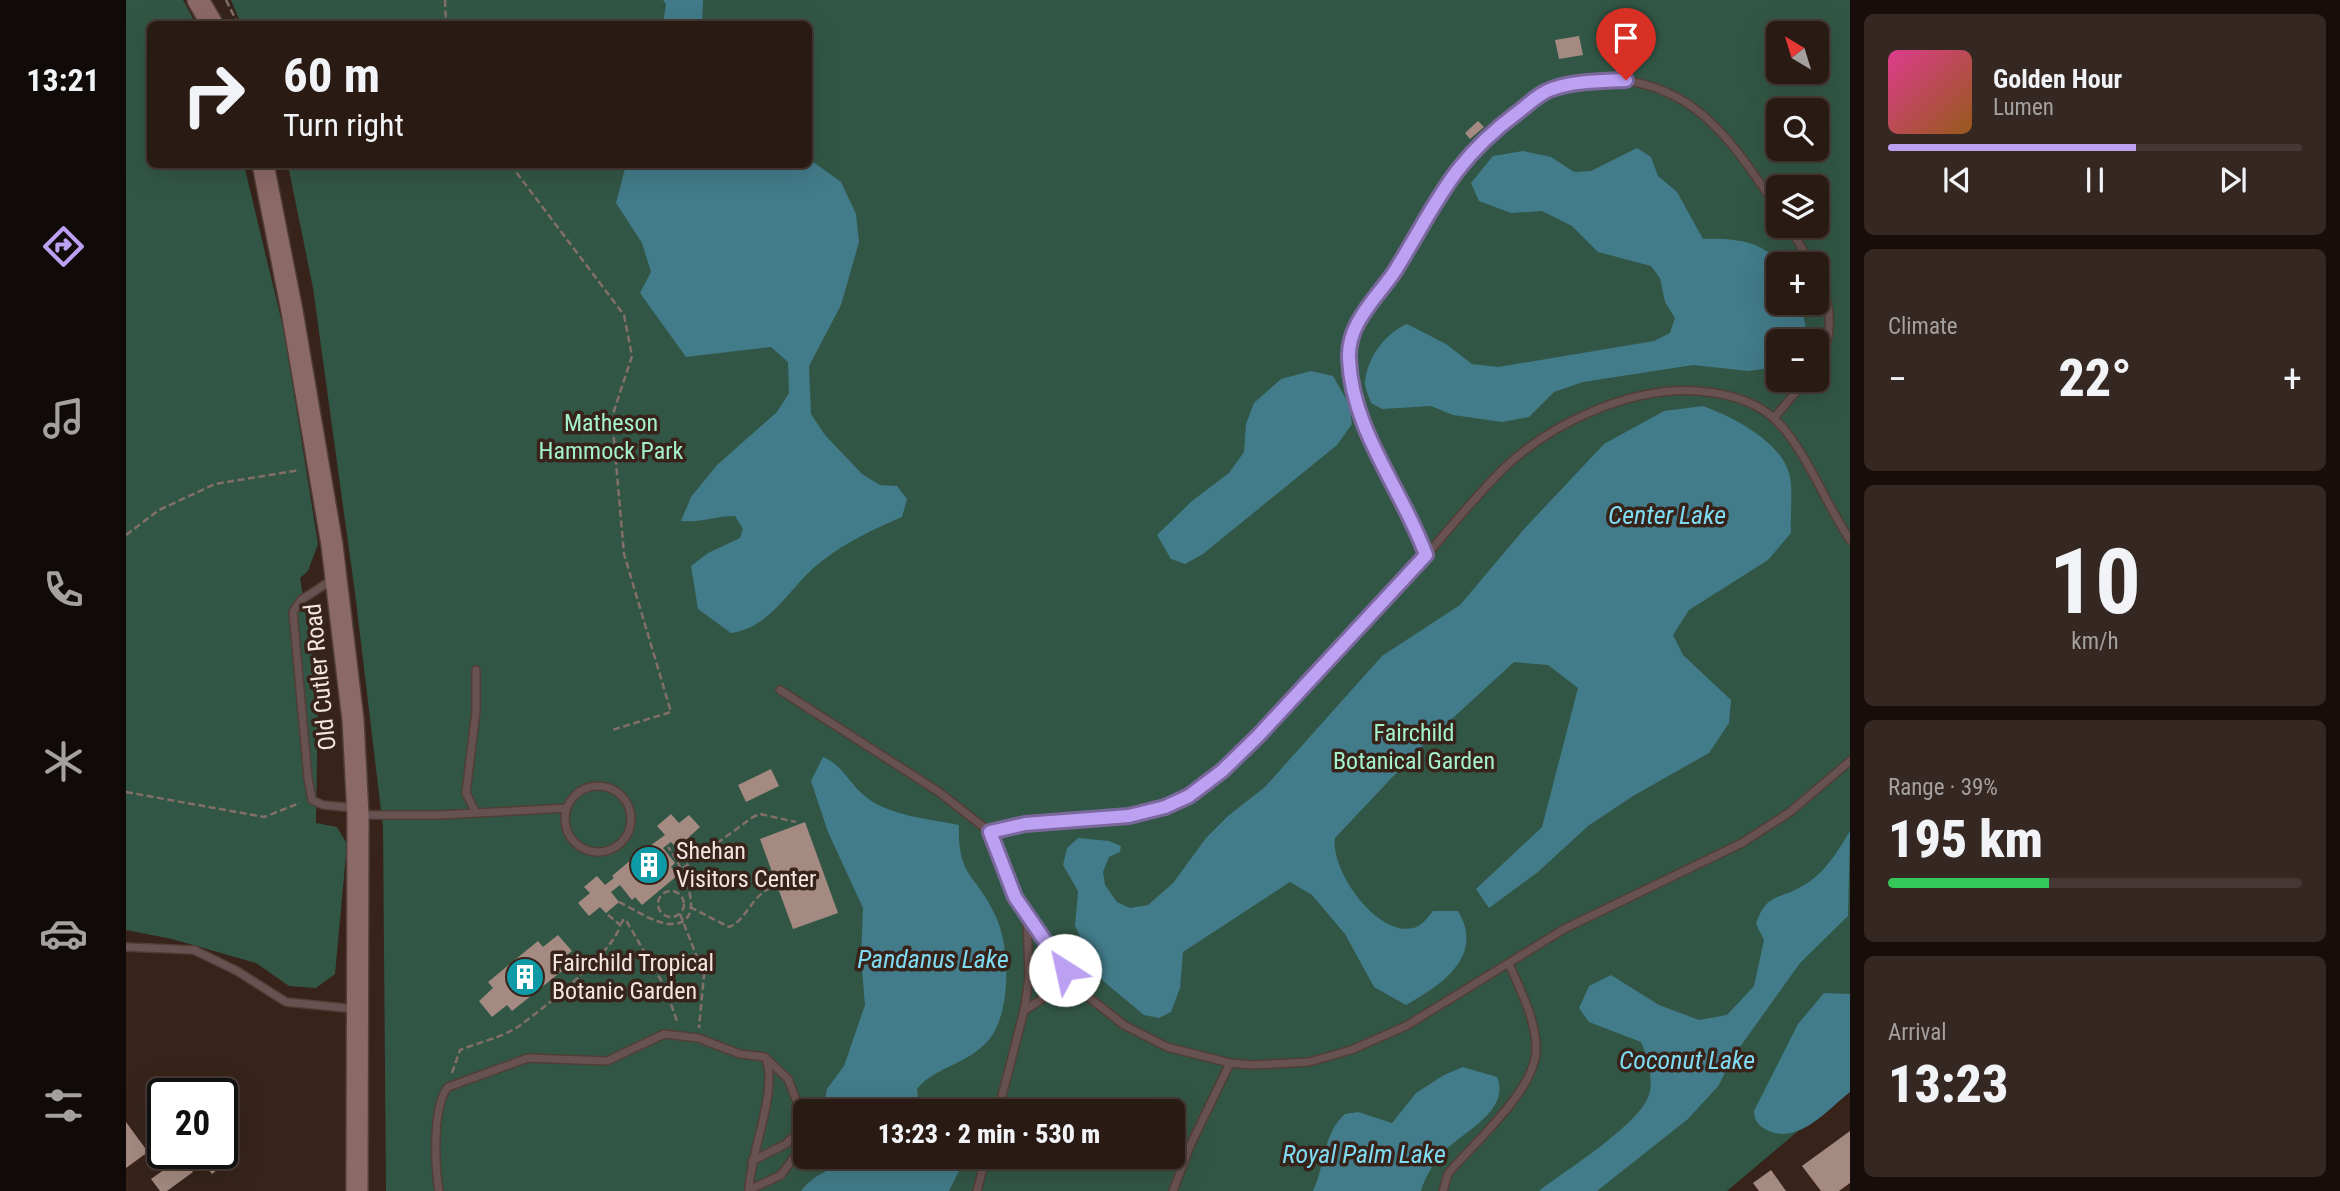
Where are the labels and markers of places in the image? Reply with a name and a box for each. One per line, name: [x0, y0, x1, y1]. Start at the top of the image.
pin: [1596, 8, 1656, 80]
place label: Shehan Visitors Center: [676, 837, 816, 893]
building icon: Shehan Visitors Center: [628, 844, 670, 886]
place label: Fairchild Tropical Botanic Garden: [552, 949, 714, 1005]
building icon: Fairchild Tropical Botanic Garden: [504, 956, 546, 998]

